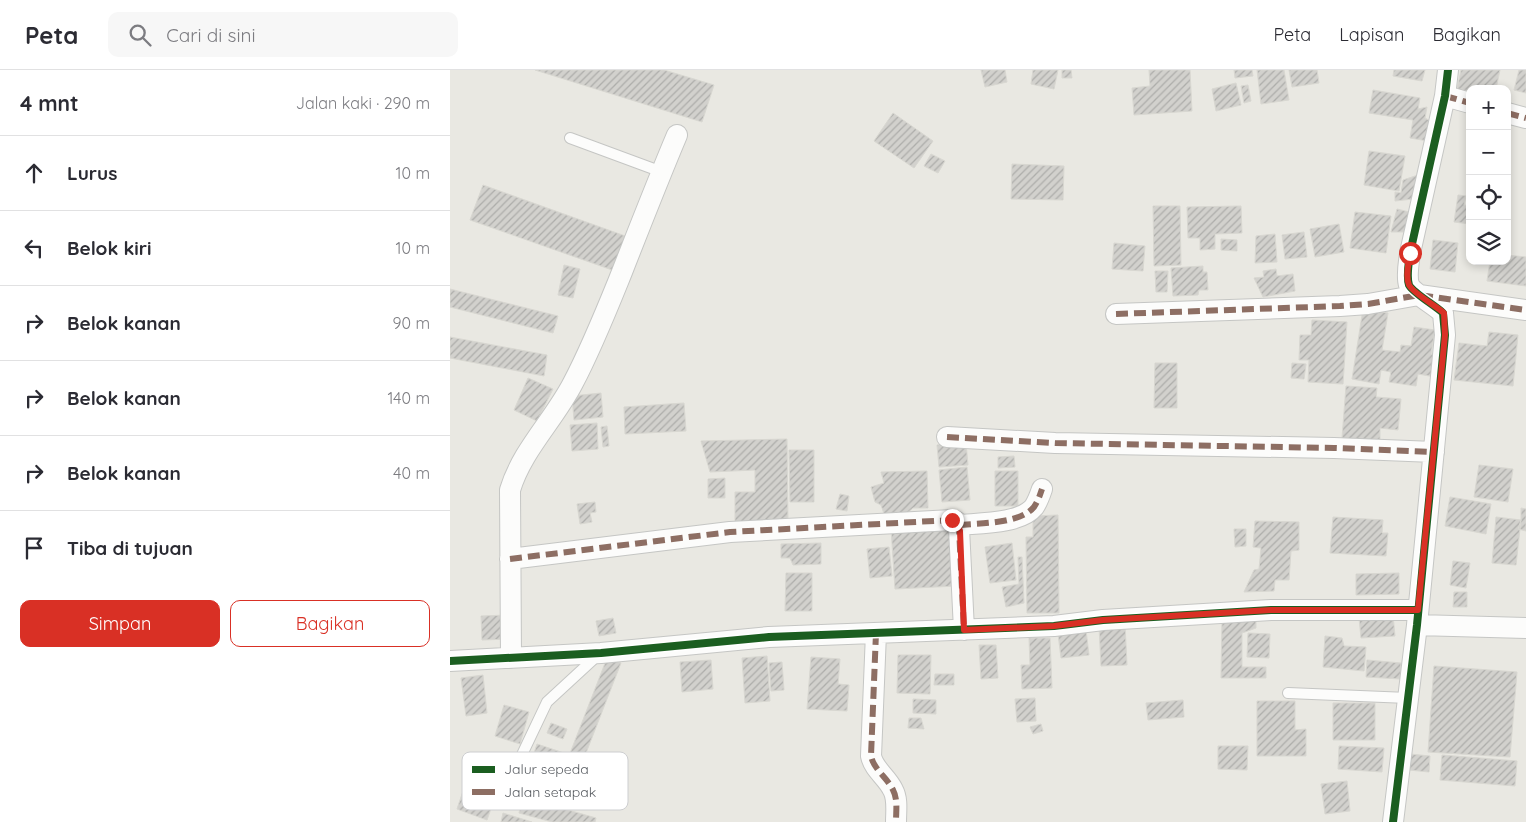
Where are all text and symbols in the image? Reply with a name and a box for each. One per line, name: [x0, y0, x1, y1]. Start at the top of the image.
search box: [108, 12, 458, 57]
text: Peta: [25, 20, 78, 50]
icon: search: [126, 21, 154, 49]
text: Cari di sini: [166, 23, 256, 47]
text: Peta: [1274, 23, 1311, 46]
text: Lapisan: [1339, 23, 1404, 46]
text: Bagikan: [1432, 23, 1501, 46]
map controls: [1466, 85, 1511, 265]
button: +: [1466, 85, 1511, 130]
text: 4 mnt: [20, 90, 79, 116]
text: Jalan kaki · 290 m: [296, 93, 430, 113]
button: −: [1466, 130, 1511, 175]
icon: ahead: [20, 159, 48, 187]
text: Lurus: [67, 161, 117, 185]
text: 10 m: [396, 163, 430, 183]
button: locate: [1466, 175, 1511, 220]
button: layers: [1466, 220, 1511, 265]
icon: left: [20, 234, 48, 262]
text: Belok kiri: [67, 236, 152, 260]
text: 10 m: [396, 238, 430, 258]
route start: [1399, 242, 1422, 265]
icon: right: [20, 309, 48, 337]
text: Belok kanan: [67, 311, 181, 335]
text: 90 m: [393, 313, 430, 333]
icon: right: [20, 384, 48, 412]
text: Belok kanan: [67, 386, 181, 410]
text: 140 m: [387, 388, 430, 408]
icon: right: [20, 459, 48, 487]
text: Belok kanan: [67, 461, 181, 485]
text: 40 m: [393, 463, 430, 483]
route end: [941, 509, 964, 532]
icon: arrive: [20, 534, 48, 562]
text: Tiba di tujuan: [67, 536, 193, 560]
button: Simpan: [20, 600, 220, 647]
button: Bagikan: [230, 600, 430, 647]
legend: [462, 752, 628, 810]
text: Jalur sepeda: [504, 760, 589, 778]
text: Jalan setapak: [504, 783, 596, 801]

